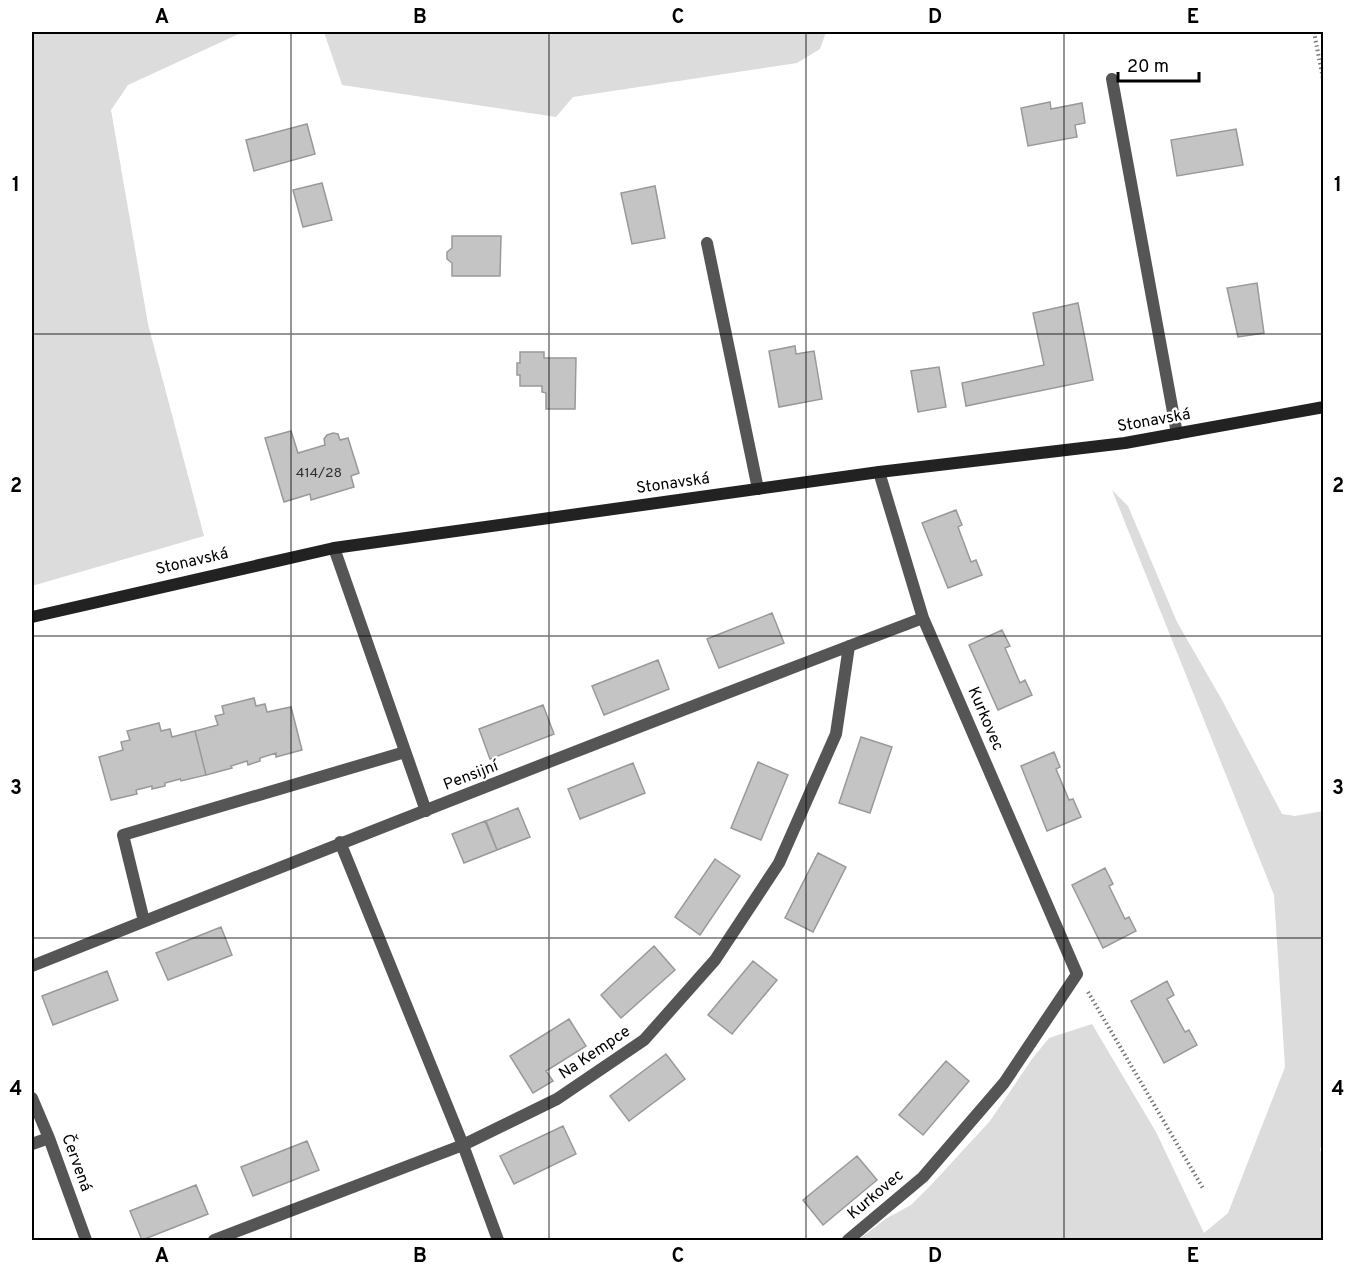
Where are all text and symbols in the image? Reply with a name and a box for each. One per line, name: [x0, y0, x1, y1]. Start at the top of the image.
text: A: [155, 5, 169, 31]
text: B: [413, 5, 427, 31]
text: C: [672, 5, 684, 31]
text: D: [928, 5, 942, 31]
text: E: [1187, 5, 1199, 31]
scale bar: [1118, 45, 1199, 83]
text: 20 m: [1127, 56, 1169, 79]
text: 1: [12, 173, 20, 199]
text: 1: [1334, 173, 1342, 199]
street label: Stonavská: [1116, 405, 1192, 437]
house number: 414/28: [296, 465, 342, 482]
street label: Stonavská: [635, 469, 711, 499]
text: 2: [10, 474, 22, 500]
text: 2: [1332, 474, 1344, 500]
street label: Stonavská: [154, 544, 230, 580]
street label: Kurkovec: [963, 684, 1007, 754]
street label: Pensijní: [441, 756, 503, 796]
text: 3: [10, 776, 22, 802]
text: 3: [1332, 776, 1344, 802]
street label: Na Kempce: [556, 1022, 634, 1084]
text: 4: [10, 1077, 22, 1103]
text: 4: [1332, 1077, 1344, 1103]
street label: Červená: [56, 1131, 98, 1195]
street label: Kurkovec: [844, 1166, 908, 1224]
text: A: [155, 1244, 169, 1270]
text: B: [413, 1244, 427, 1270]
text: C: [672, 1244, 684, 1270]
text: D: [928, 1244, 942, 1270]
text: E: [1187, 1244, 1199, 1270]

